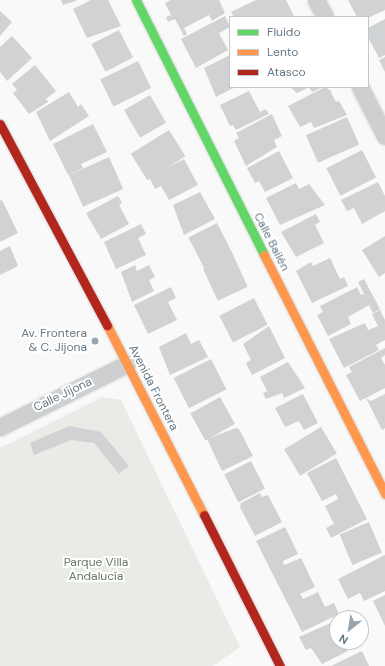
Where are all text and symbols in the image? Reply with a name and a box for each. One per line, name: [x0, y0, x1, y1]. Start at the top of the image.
legend: [229, 16, 369, 88]
text: Fluido: [267, 24, 301, 40]
text: Lento: [267, 44, 298, 60]
text: Atasco: [267, 64, 306, 80]
street label: Calle Bailén: [250, 210, 292, 274]
place label: Av. Frontera & C. Jijona: [21, 327, 87, 355]
marker: Av. Frontera & C. Jijona: [90, 336, 100, 346]
street label: Avenida Frontera: [125, 343, 181, 433]
street label: Calle Jijona: [32, 375, 94, 415]
park label: Parque Villa Andalucía: [64, 556, 128, 584]
north arrow: [329, 610, 369, 650]
text: N: [337, 631, 350, 648]

